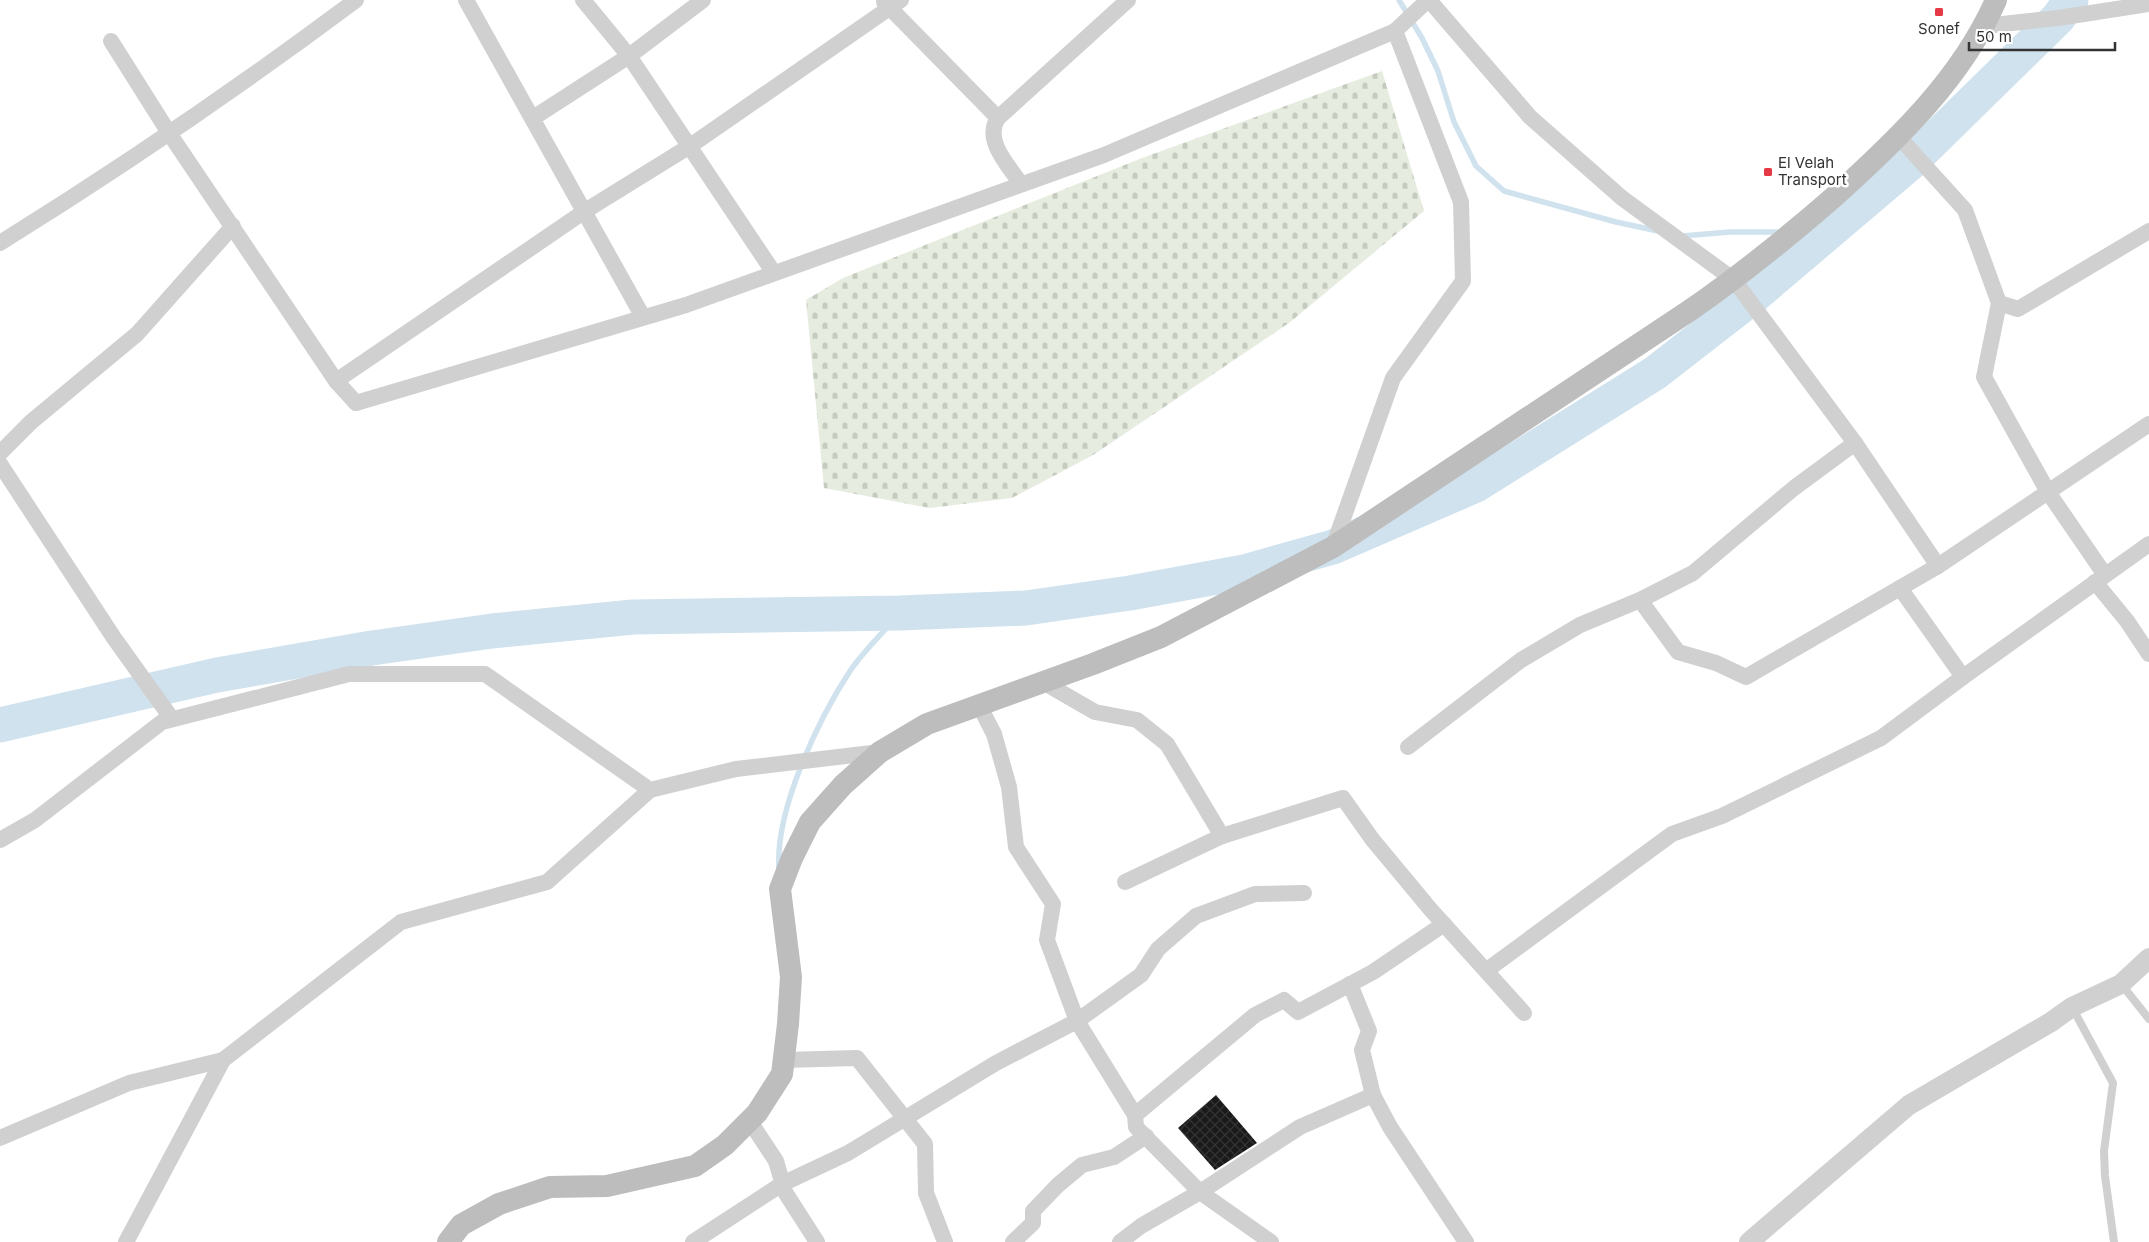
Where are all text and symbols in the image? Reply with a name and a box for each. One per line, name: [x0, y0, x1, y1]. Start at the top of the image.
marker: Sonef: [1933, 6, 1945, 18]
place label: Sonef: [1918, 19, 1960, 38]
scale bar: [1969, 20, 2115, 52]
text: 50 m: [1976, 27, 2012, 46]
place label: El Velah Transport: [1778, 153, 1847, 189]
marker: El Velah Transport: [1762, 166, 1774, 178]

